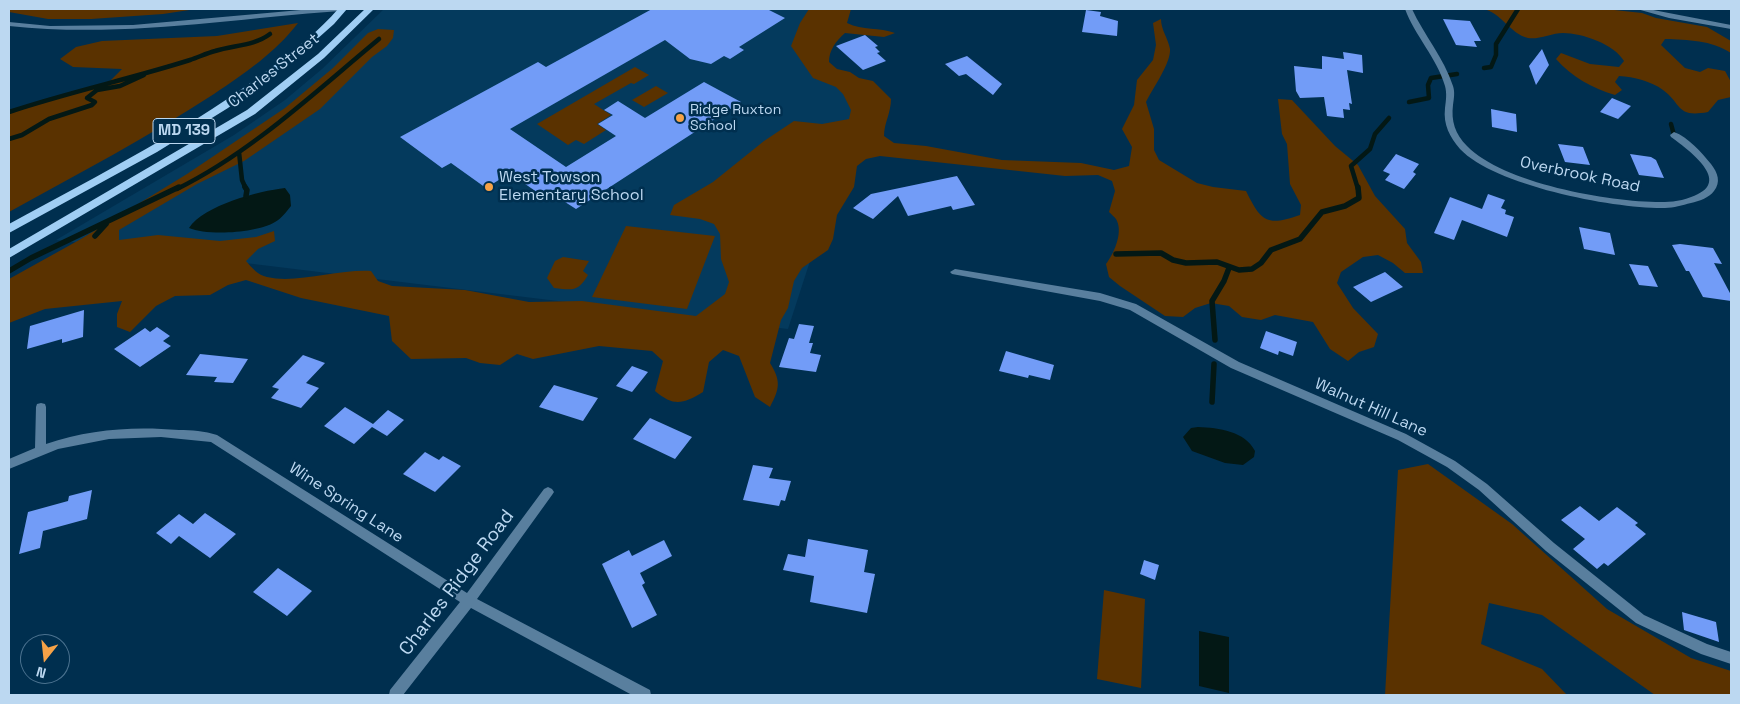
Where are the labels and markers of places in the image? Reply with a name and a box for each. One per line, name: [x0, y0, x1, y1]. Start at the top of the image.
place label: Ridge Ruxton School: [690, 102, 781, 134]
marker: Ridge Ruxton School: [674, 112, 686, 124]
place label: West Towson Elementary School: [499, 168, 644, 206]
marker: West Towson Elementary School: [483, 181, 495, 193]

